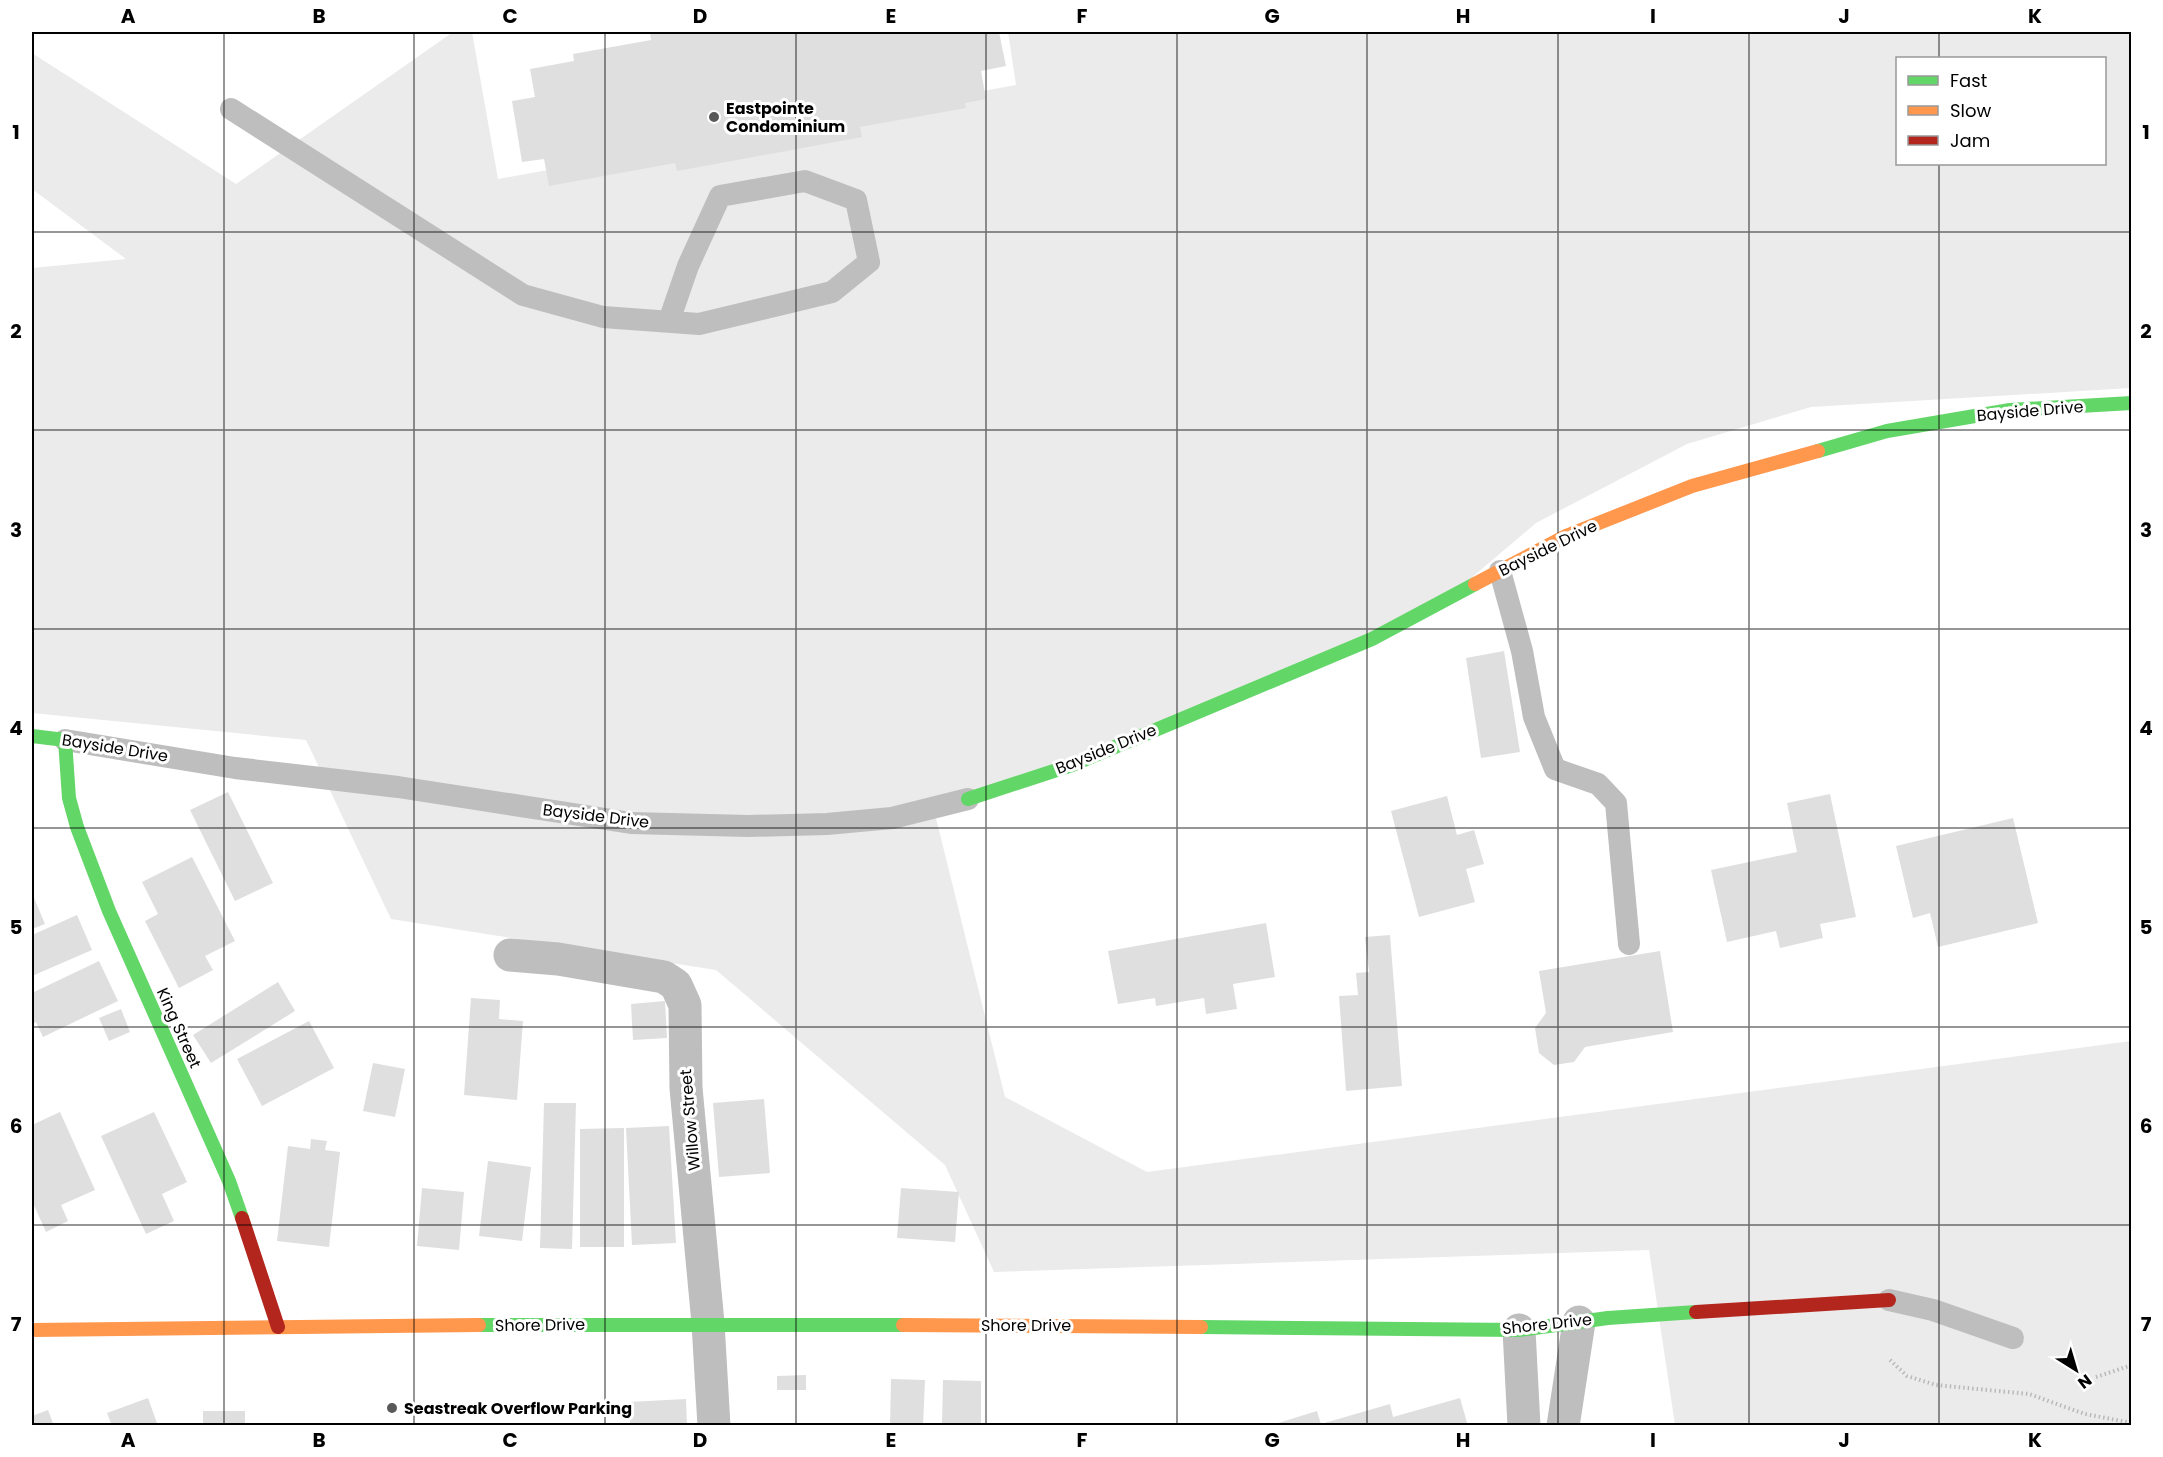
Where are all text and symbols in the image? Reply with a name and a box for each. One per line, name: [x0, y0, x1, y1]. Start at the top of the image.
text: A: [121, 2, 136, 30]
text: B: [312, 2, 326, 30]
text: C: [502, 2, 518, 30]
text: D: [693, 2, 707, 30]
text: E: [886, 2, 896, 30]
text: F: [1077, 2, 1088, 30]
text: G: [1264, 2, 1280, 30]
text: H: [1456, 2, 1470, 30]
text: I: [1650, 2, 1656, 30]
text: J: [1838, 2, 1850, 30]
text: K: [2028, 2, 2042, 30]
legend: [1896, 57, 2106, 165]
text: Fast: [1950, 68, 1987, 93]
place label: Eastpointe Condominium: [726, 97, 845, 138]
text: Slow: [1950, 98, 1992, 123]
marker: Eastpointe Condominium: [707, 110, 721, 124]
text: 1: [12, 118, 20, 146]
text: 1: [2142, 118, 2150, 146]
text: Jam: [1950, 128, 1990, 153]
text: 2: [10, 317, 22, 345]
text: 2: [2140, 317, 2152, 345]
street label: Bayside Drive: [1976, 395, 2084, 427]
street label: Bayside Drive: [1495, 514, 1601, 582]
text: 3: [10, 516, 22, 544]
text: 3: [2140, 516, 2152, 544]
text: 4: [9, 714, 23, 742]
text: 4: [2139, 714, 2153, 742]
street label: Bayside Drive: [1052, 718, 1160, 780]
street label: Bayside Drive: [60, 728, 170, 768]
street label: Bayside Drive: [541, 798, 651, 834]
text: 5: [10, 913, 23, 941]
text: 5: [2140, 913, 2153, 941]
street label: King Street: [151, 984, 207, 1072]
street label: Willow Street: [674, 1068, 706, 1172]
text: 6: [10, 1112, 22, 1140]
text: 6: [2140, 1112, 2152, 1140]
street label: Shore Drive: [1501, 1308, 1593, 1340]
text: 7: [11, 1310, 22, 1338]
text: 7: [2141, 1310, 2152, 1338]
street label: Shore Drive: [495, 1313, 585, 1337]
street label: Shore Drive: [981, 1314, 1071, 1337]
north arrow: [2046, 1340, 2106, 1400]
text: N: [2073, 1369, 2096, 1394]
place label: Seastreak Overflow Parking: [404, 1397, 632, 1420]
marker: Seastreak Overflow Parking: [385, 1401, 399, 1415]
text: A: [121, 1426, 136, 1454]
text: B: [312, 1426, 326, 1454]
text: C: [502, 1426, 518, 1454]
text: D: [693, 1426, 707, 1454]
text: E: [886, 1426, 896, 1454]
text: F: [1077, 1426, 1088, 1454]
text: G: [1264, 1426, 1280, 1454]
text: H: [1456, 1426, 1470, 1454]
text: I: [1650, 1426, 1656, 1454]
text: J: [1838, 1426, 1850, 1454]
text: K: [2028, 1426, 2042, 1454]

